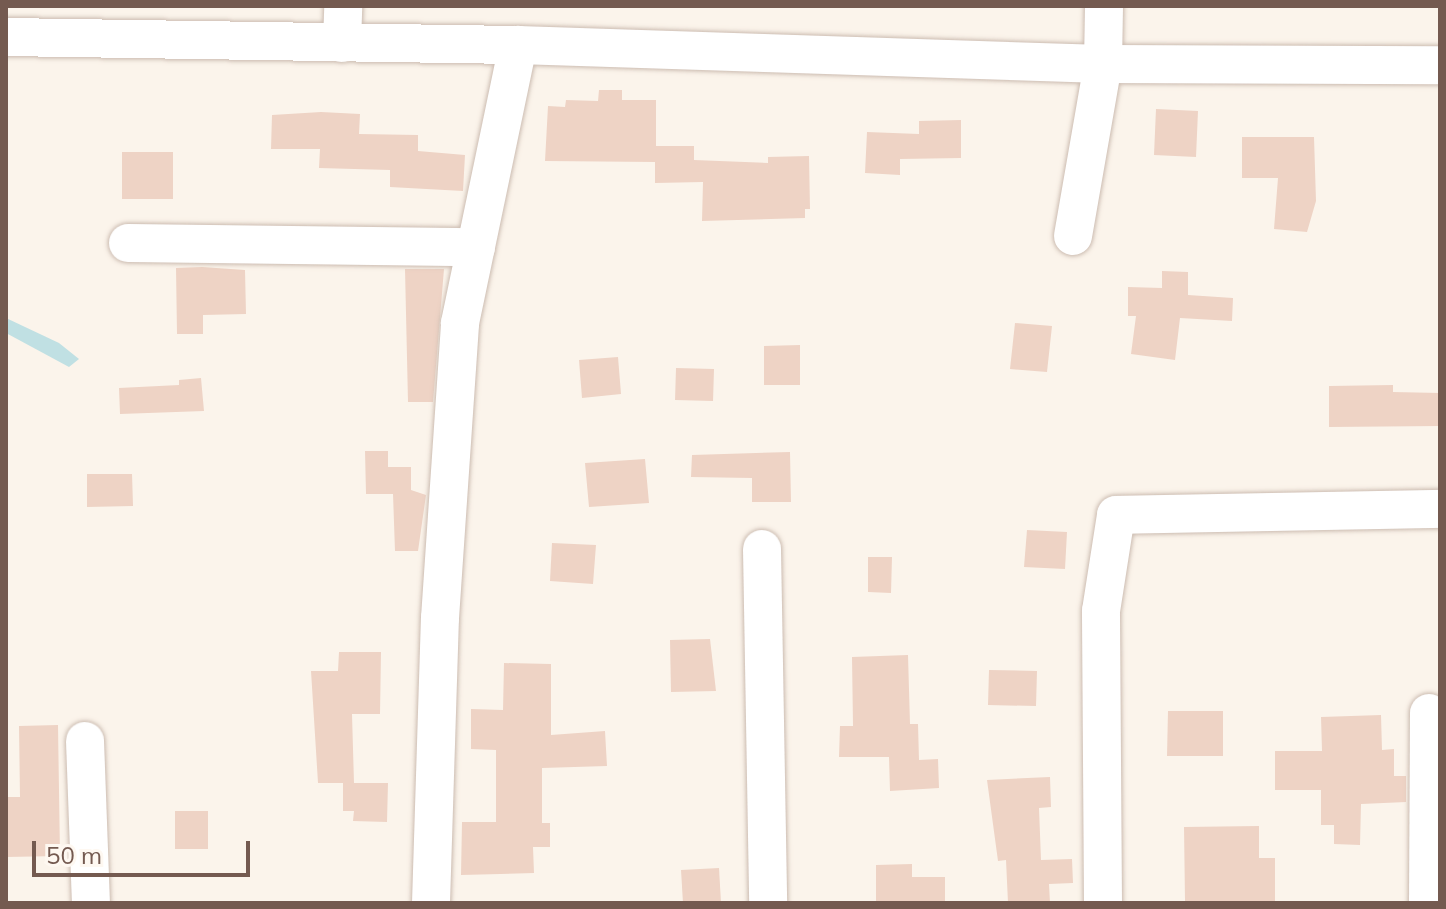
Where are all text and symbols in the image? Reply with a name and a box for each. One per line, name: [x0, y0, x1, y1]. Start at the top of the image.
scale bar: [36, 825, 254, 875]
text: 50 m: [46, 840, 102, 870]

